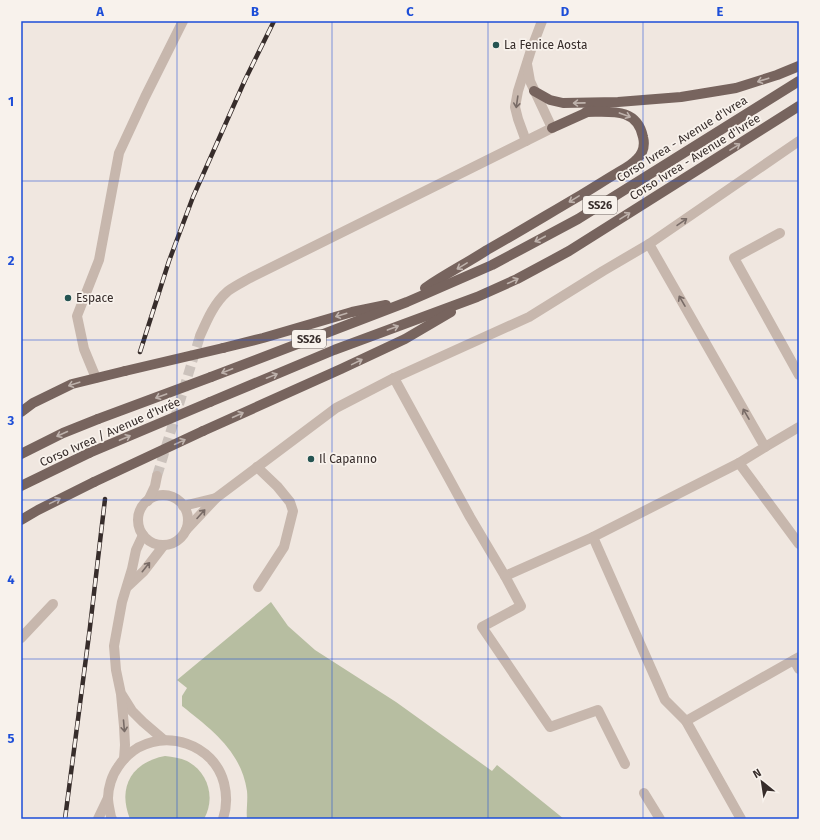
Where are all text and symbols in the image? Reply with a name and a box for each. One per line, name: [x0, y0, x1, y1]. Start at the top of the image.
text: A: [95, 4, 104, 19]
text: B: [251, 4, 259, 19]
text: C: [406, 4, 414, 19]
text: D: [561, 4, 570, 19]
text: E: [717, 4, 724, 19]
place label: La Fenice Aosta: [504, 38, 587, 52]
marker: La Fenice Aosta: [491, 40, 501, 50]
one-way arrow: [756, 77, 769, 84]
street label: Corso Ivrea - Avenue d'Ivrea: [614, 93, 750, 185]
text: 1: [8, 94, 14, 109]
one-way arrow: [513, 95, 521, 108]
one-way arrow: [573, 99, 586, 107]
one-way arrow: [619, 111, 631, 119]
street label: Corso Ivrea - Avenue d'Ivrée: [627, 111, 763, 203]
one-way arrow: [729, 142, 741, 150]
one-way arrow: [569, 195, 580, 203]
road number: SS26: [583, 196, 617, 214]
one-way arrow: [619, 211, 631, 219]
one-way arrow: [676, 218, 687, 226]
one-way arrow: [534, 236, 546, 244]
text: 2: [8, 253, 15, 268]
one-way arrow: [456, 262, 468, 270]
one-way arrow: [506, 277, 518, 284]
place label: Espace: [76, 291, 114, 305]
marker: Espace: [63, 293, 73, 303]
one-way arrow: [677, 295, 685, 307]
one-way arrow: [335, 312, 348, 319]
one-way arrow: [386, 324, 398, 332]
road number: SS26: [292, 330, 326, 348]
one-way arrow: [350, 358, 362, 365]
one-way arrow: [221, 368, 233, 376]
one-way arrow: [265, 372, 277, 379]
one-way arrow: [67, 381, 80, 388]
one-way arrow: [156, 392, 168, 400]
street label: Corso Ivrea / Avenue d'Ivrée: [37, 395, 183, 469]
one-way arrow: [742, 408, 750, 420]
one-way arrow: [232, 411, 244, 418]
text: 3: [7, 413, 15, 428]
one-way arrow: [57, 431, 69, 438]
one-way arrow: [118, 434, 130, 441]
one-way arrow: [174, 438, 186, 445]
place label: Il Capanno: [319, 452, 377, 466]
marker: Il Capanno: [306, 454, 316, 464]
one-way arrow: [49, 497, 61, 505]
one-way arrow: [196, 509, 205, 519]
one-way arrow: [142, 562, 151, 573]
text: 4: [7, 572, 15, 587]
one-way arrow: [120, 719, 128, 732]
text: 5: [8, 731, 15, 746]
north arrow: [742, 762, 782, 802]
text: N: [751, 766, 764, 781]

